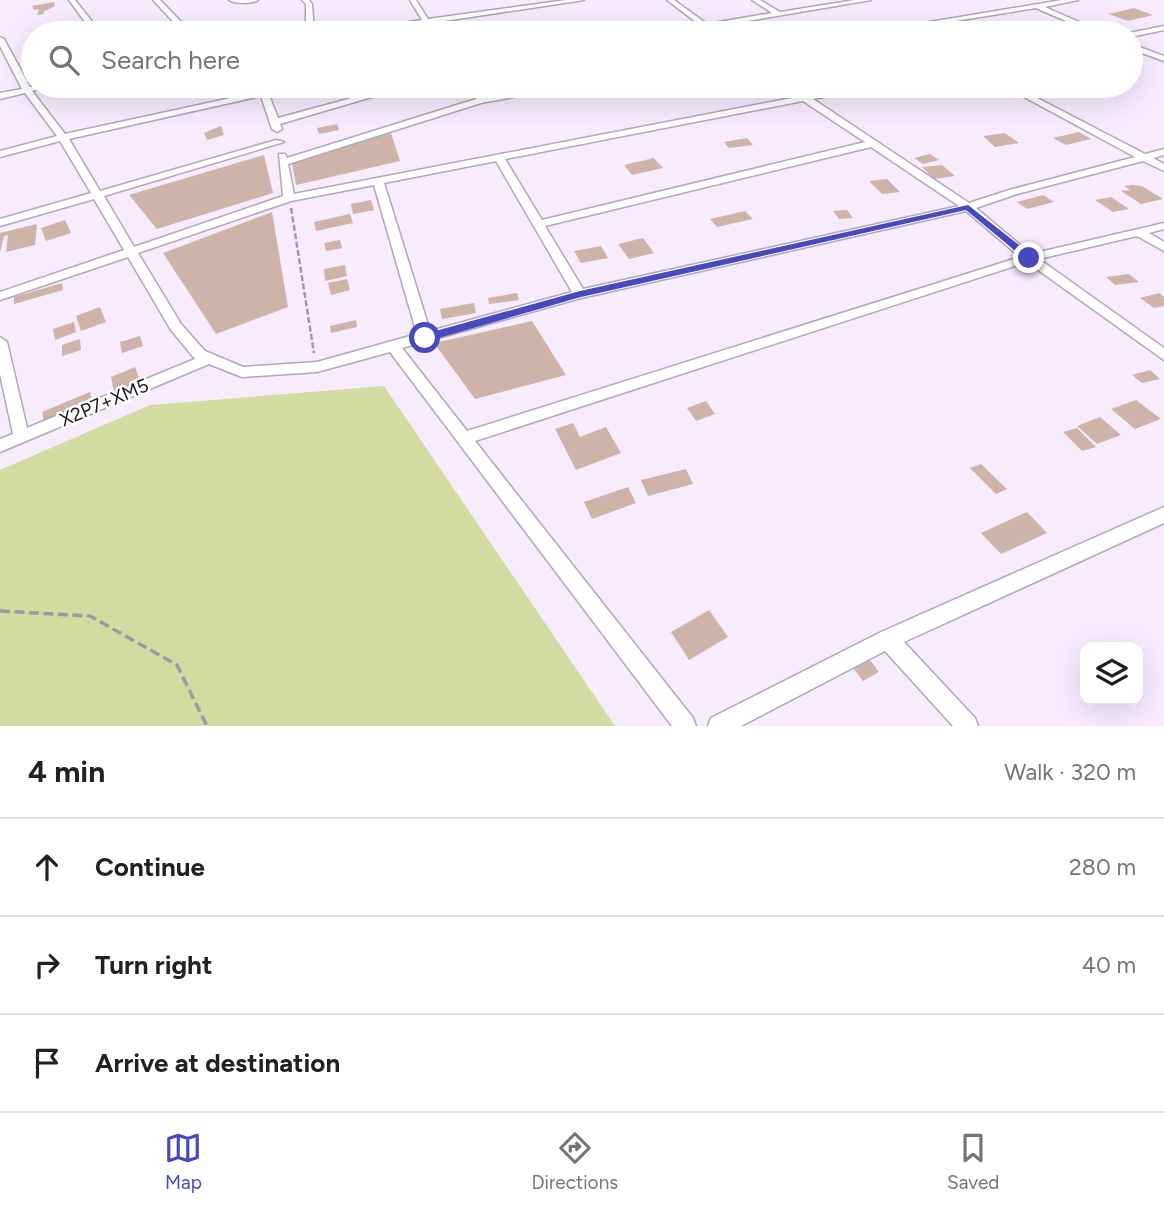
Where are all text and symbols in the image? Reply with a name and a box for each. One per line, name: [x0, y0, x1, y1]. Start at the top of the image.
search box: [21, 21, 1143, 98]
icon: search: [45, 41, 83, 79]
text: Search here: [101, 44, 240, 76]
route end: [1013, 242, 1044, 273]
route start: [409, 322, 440, 353]
street label: X2P7+XM5: [56, 373, 152, 431]
map controls: [1080, 642, 1143, 705]
button: layers: [1080, 642, 1143, 705]
text: 4 min: [28, 753, 105, 790]
text: Walk · 320 m: [1004, 758, 1136, 786]
icon: ahead: [28, 848, 66, 886]
text: Continue: [95, 851, 205, 883]
text: 280 m: [1069, 853, 1136, 881]
icon: right: [28, 946, 66, 984]
text: Turn right: [95, 949, 212, 981]
text: 40 m: [1082, 951, 1136, 979]
icon: arrive: [28, 1044, 66, 1082]
text: Arrive at destination: [95, 1047, 340, 1079]
tab: Map: [164, 1129, 202, 1194]
tab: Directions: [531, 1129, 618, 1194]
tab: Saved: [947, 1129, 999, 1194]

